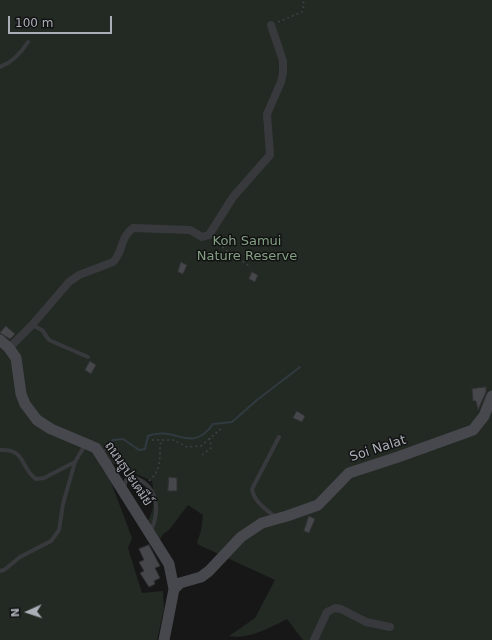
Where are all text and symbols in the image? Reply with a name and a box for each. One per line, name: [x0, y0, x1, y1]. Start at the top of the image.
scale bar: [10, 8, 114, 34]
text: 100 m: [15, 16, 53, 30]
park label: Koh Samui Nature Reserve: [197, 234, 297, 265]
street label: Soi Nalat: [348, 433, 408, 465]
street label: ถนนธูปะเตมีย์: [101, 439, 155, 509]
north arrow: [8, 592, 48, 632]
text: N: [9, 608, 22, 618]

